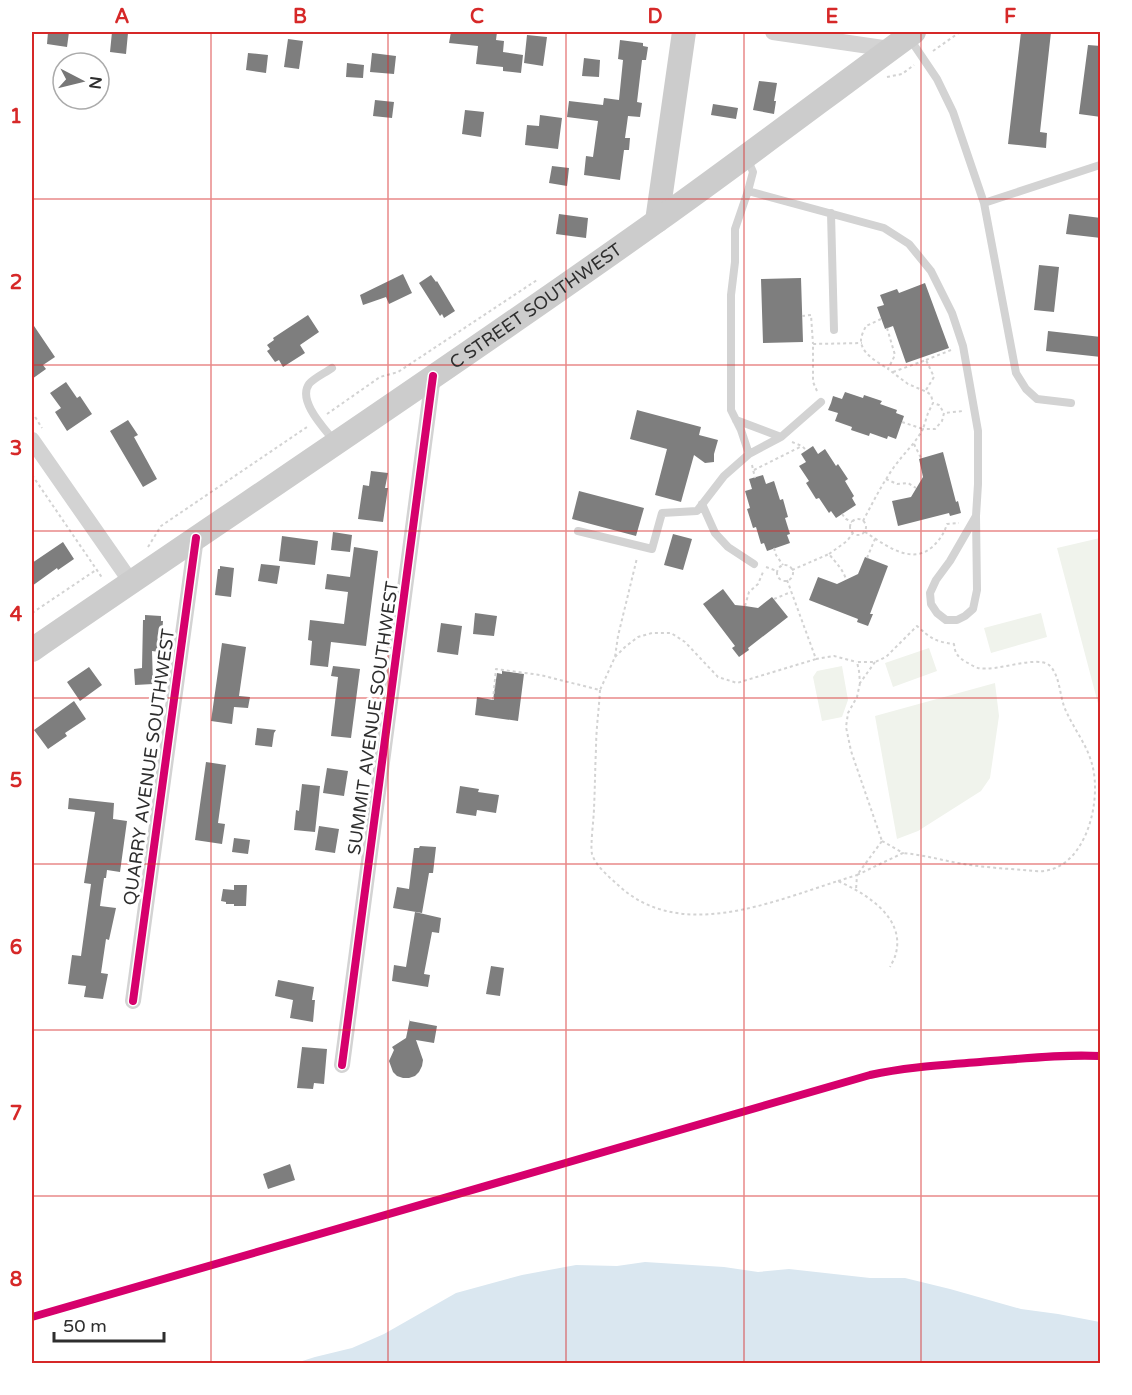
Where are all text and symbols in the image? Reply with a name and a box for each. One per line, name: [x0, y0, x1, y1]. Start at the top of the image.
text: A: [115, 5, 130, 29]
text: B: [293, 5, 307, 29]
text: C: [470, 5, 484, 29]
text: D: [647, 5, 663, 29]
text: E: [826, 5, 839, 29]
text: F: [1004, 5, 1016, 29]
north arrow: [51, 51, 111, 111]
text: N: [84, 75, 106, 90]
text: 1: [10, 105, 22, 129]
street label: C STREET SOUTHWEST: [445, 238, 626, 374]
text: 2: [10, 271, 22, 295]
text: 3: [10, 437, 22, 461]
street label: SUMMIT AVENUE SOUTHWEST: [343, 580, 403, 856]
text: 4: [10, 603, 23, 627]
street label: QUARRY AVENUE SOUTHWEST: [119, 627, 179, 907]
text: 5: [10, 769, 22, 793]
text: 6: [10, 936, 22, 960]
text: 7: [10, 1102, 22, 1126]
text: 8: [10, 1268, 22, 1292]
scale bar: [54, 1305, 164, 1343]
text: 50 m: [63, 1315, 107, 1337]

